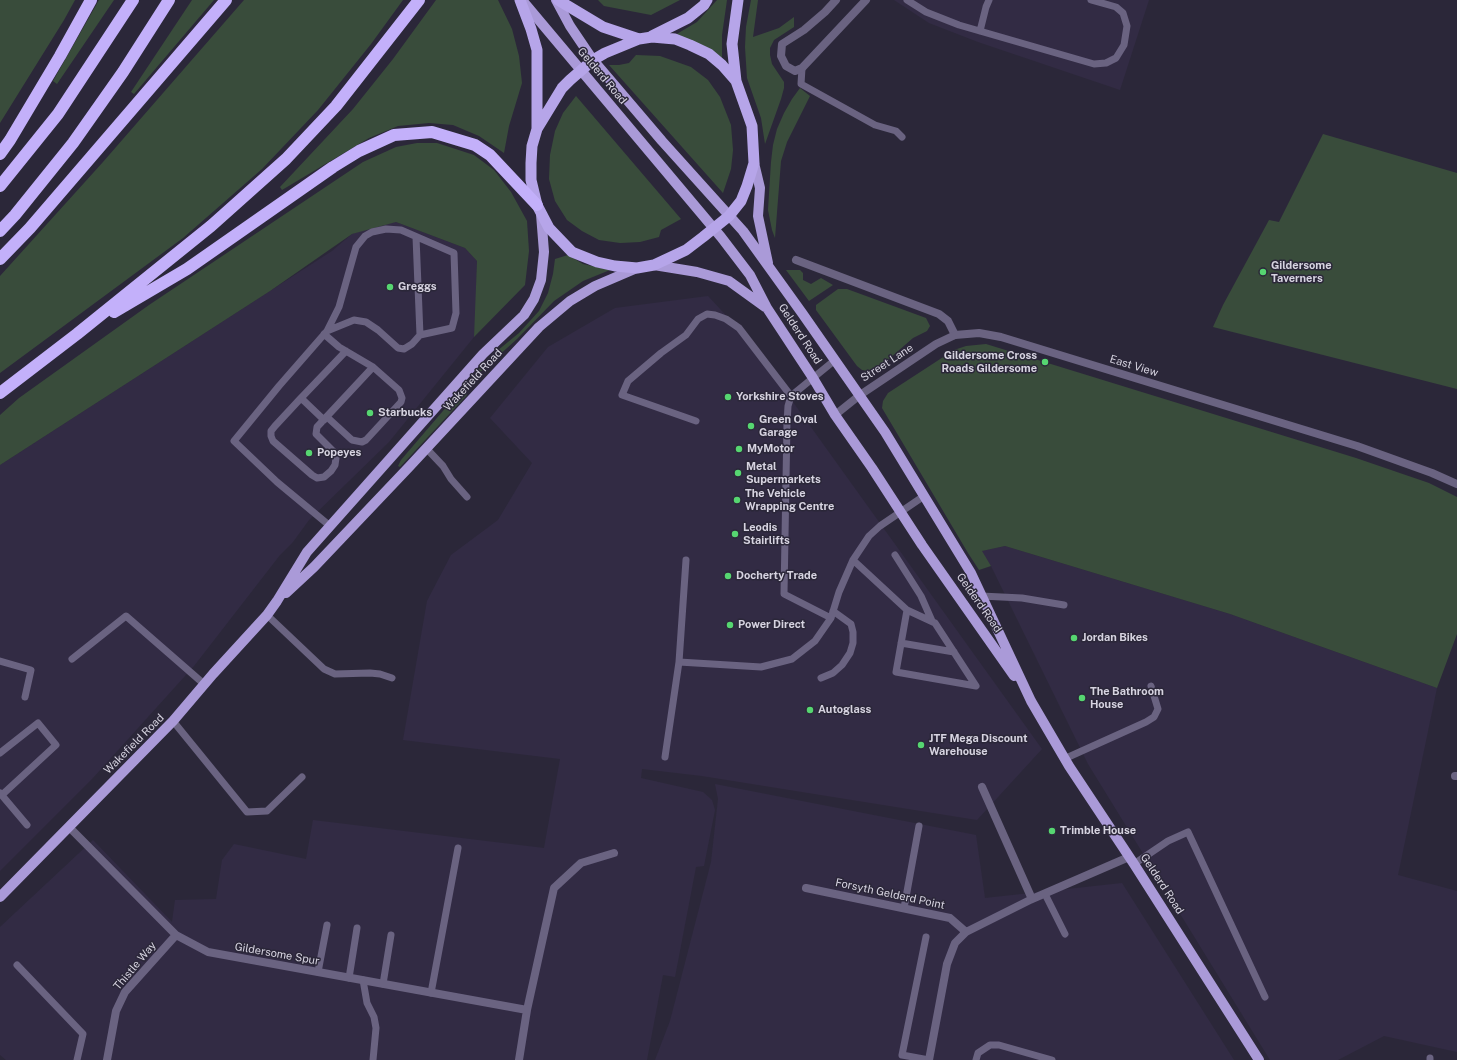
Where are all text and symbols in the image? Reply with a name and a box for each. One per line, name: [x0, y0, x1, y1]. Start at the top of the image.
street label: Gelderd Road: [575, 45, 629, 107]
place label: Gildersome Taverners: [1271, 259, 1331, 285]
marker: Gildersome Taverners: [1258, 267, 1268, 277]
place label: Greggs: [398, 280, 437, 294]
marker: Greggs: [385, 282, 395, 292]
street label: Gelderd Road: [776, 301, 824, 367]
street label: Street Lane: [858, 341, 916, 385]
street label: Wakefield Road: [441, 346, 505, 414]
place label: Gildersome Cross Roads Gildersome: [942, 349, 1037, 375]
street label: East View: [1108, 352, 1160, 380]
marker: Gildersome Cross Roads Gildersome: [1040, 357, 1050, 367]
place label: Yorkshire Stoves: [736, 390, 824, 404]
marker: Yorkshire Stoves: [723, 392, 733, 402]
place label: Starbucks: [378, 406, 432, 420]
marker: Starbucks: [365, 408, 375, 418]
place label: Green Oval Garage: [759, 413, 817, 439]
marker: Green Oval Garage: [746, 421, 756, 431]
place label: MyMotor: [747, 442, 795, 456]
marker: MyMotor: [734, 444, 744, 454]
place label: Popeyes: [317, 446, 361, 460]
marker: Popeyes: [304, 448, 314, 458]
place label: Metal Supermarkets: [746, 460, 821, 486]
marker: Metal Supermarkets: [733, 468, 743, 478]
place label: The Vehicle Wrapping Centre: [745, 487, 834, 513]
marker: The Vehicle Wrapping Centre: [732, 495, 742, 505]
place label: Leodis Stairlifts: [743, 521, 790, 547]
marker: Leodis Stairlifts: [730, 529, 740, 539]
place label: Docherty Trade: [736, 569, 817, 583]
marker: Docherty Trade: [723, 571, 733, 581]
street label: Gelderd Road: [954, 571, 1004, 635]
place label: Power Direct: [738, 618, 805, 632]
marker: Power Direct: [725, 620, 735, 630]
place label: Jordan Bikes: [1082, 631, 1148, 645]
marker: Jordan Bikes: [1069, 633, 1079, 643]
place label: The Bathroom House: [1090, 685, 1164, 711]
marker: The Bathroom House: [1077, 693, 1087, 703]
place label: Autoglass: [818, 703, 871, 717]
marker: Autoglass: [805, 705, 815, 715]
street label: Wakefield Road: [101, 711, 167, 777]
place label: JTF Mega Discount Warehouse: [929, 732, 1028, 758]
marker: JTF Mega Discount Warehouse: [916, 740, 926, 750]
place label: Trimble House: [1060, 824, 1136, 838]
marker: Trimble House: [1047, 826, 1057, 836]
street label: Gelderd Road: [1138, 851, 1186, 917]
street label: Forsyth Gelderd Point: [834, 876, 946, 912]
street label: Thistle Way: [111, 939, 159, 993]
street label: Gildersome Spur: [234, 940, 320, 968]

